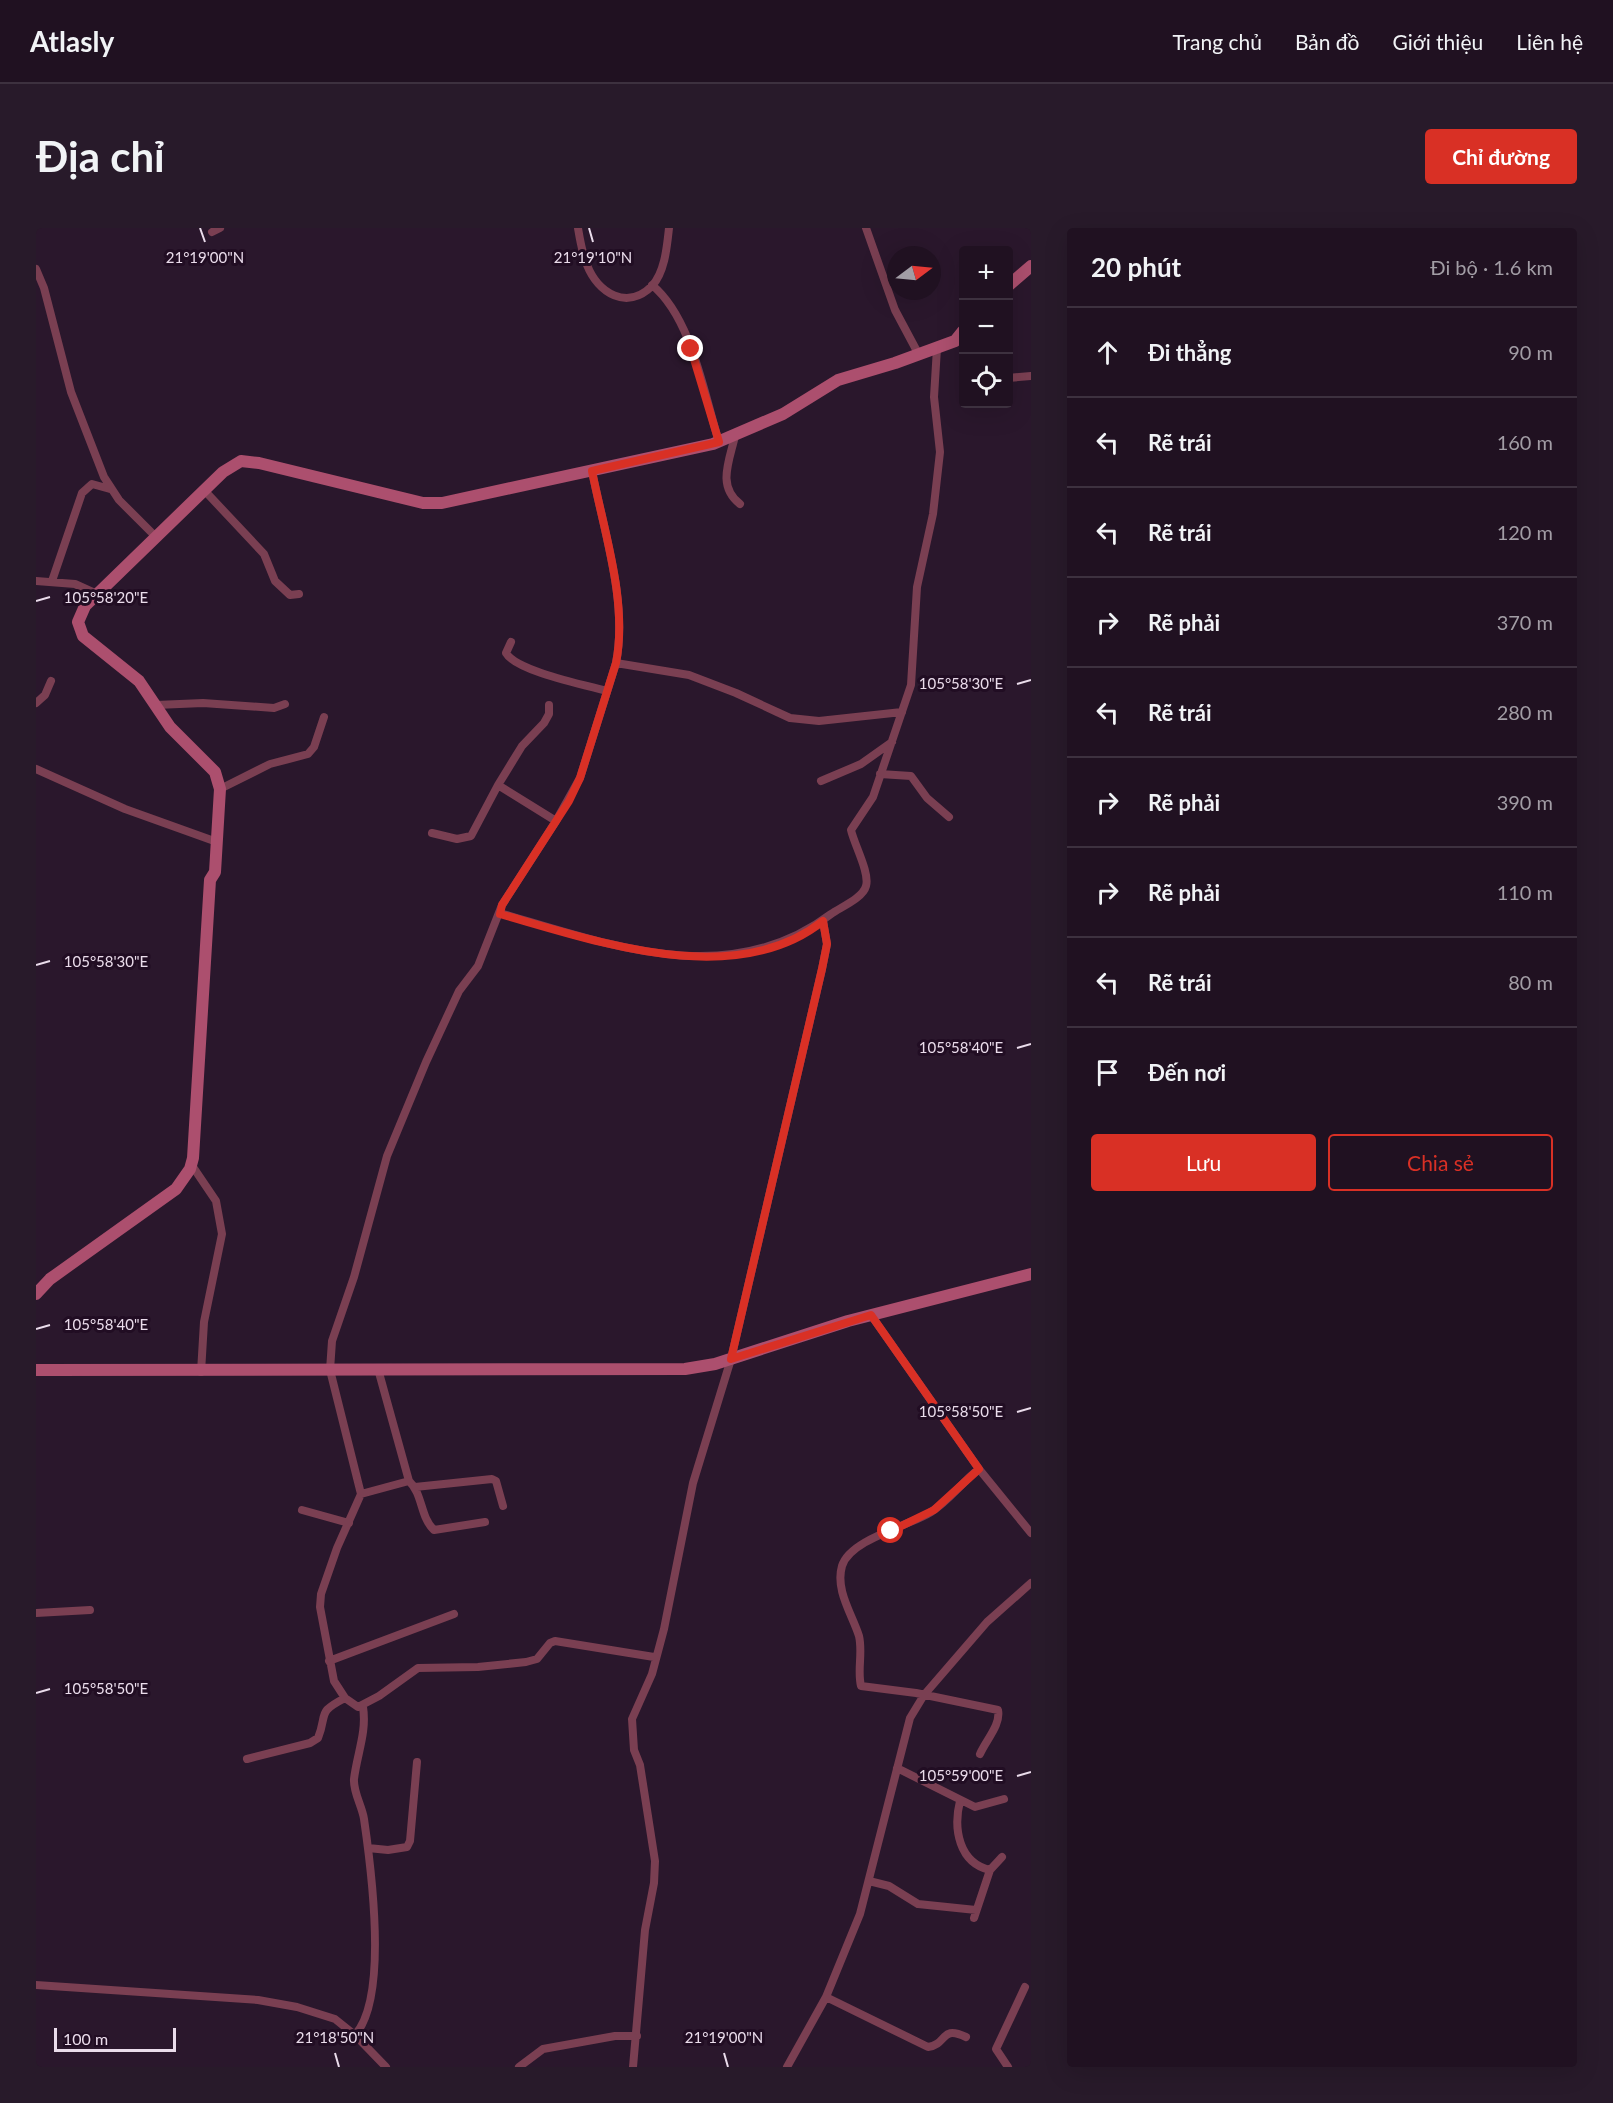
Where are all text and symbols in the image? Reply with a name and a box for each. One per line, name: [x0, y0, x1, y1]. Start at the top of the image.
text: Atlasly: [30, 24, 114, 58]
text: Trang chủ: [1172, 29, 1262, 54]
text: Bản đồ: [1295, 29, 1360, 54]
text: Giới thiệu: [1393, 29, 1483, 54]
text: Liên hệ: [1516, 29, 1583, 54]
button: Chỉ đường: [1425, 129, 1577, 184]
text: Địa chỉ: [36, 131, 165, 181]
north arrow: [887, 246, 941, 300]
map controls: [959, 246, 1013, 408]
button: +: [959, 246, 1013, 300]
text: 21°19'00"N: [166, 248, 244, 266]
text: 21°19'10"N: [554, 248, 632, 266]
text: 20 phút: [1091, 251, 1181, 283]
text: Đi bộ · 1.6 km: [1430, 255, 1553, 279]
button: −: [959, 300, 1013, 354]
route end: [677, 335, 703, 361]
icon: ahead: [1091, 336, 1124, 369]
text: Đi thẳng: [1148, 339, 1231, 366]
text: 90 m: [1508, 340, 1553, 364]
button: locate: [959, 354, 1013, 408]
icon: left: [1091, 426, 1124, 459]
text: Rẽ trái: [1148, 429, 1212, 456]
text: 160 m: [1497, 430, 1553, 454]
icon: left: [1091, 516, 1124, 549]
text: Rẽ trái: [1148, 519, 1212, 546]
text: 120 m: [1497, 520, 1553, 544]
text: 105°58'20"E: [64, 588, 148, 606]
icon: right: [1091, 606, 1124, 639]
text: Rẽ phải: [1148, 609, 1220, 636]
text: 370 m: [1497, 610, 1553, 634]
text: 105°58'30"E: [919, 674, 1003, 692]
icon: left: [1091, 696, 1124, 729]
text: Rẽ trái: [1148, 699, 1212, 726]
text: 280 m: [1497, 700, 1553, 724]
icon: right: [1091, 786, 1124, 819]
text: Rẽ phải: [1148, 789, 1220, 816]
text: 390 m: [1497, 790, 1553, 814]
icon: right: [1091, 876, 1124, 909]
text: Rẽ phải: [1148, 879, 1220, 906]
text: 110 m: [1497, 880, 1553, 904]
text: 105°58'30"E: [64, 952, 148, 970]
icon: left: [1091, 966, 1124, 999]
text: Rẽ trái: [1148, 969, 1212, 996]
text: 80 m: [1508, 970, 1553, 994]
text: 105°58'40"E: [919, 1038, 1003, 1056]
icon: arrive: [1091, 1056, 1124, 1089]
text: Đến nơi: [1148, 1059, 1226, 1086]
button: Lưu: [1091, 1134, 1316, 1191]
button: Chia sẻ: [1328, 1134, 1553, 1191]
text: 105°58'40"E: [64, 1315, 148, 1333]
text: 105°58'50"E: [919, 1402, 1003, 1420]
route start: [877, 1517, 903, 1543]
text: 105°58'50"E: [64, 1679, 148, 1697]
text: 105°59'00"E: [919, 1766, 1003, 1784]
scale bar: [54, 2025, 176, 2052]
text: 21°18'50"N: [296, 2028, 374, 2046]
text: 21°19'00"N: [685, 2028, 763, 2046]
text: 100 m: [63, 2029, 108, 2048]

